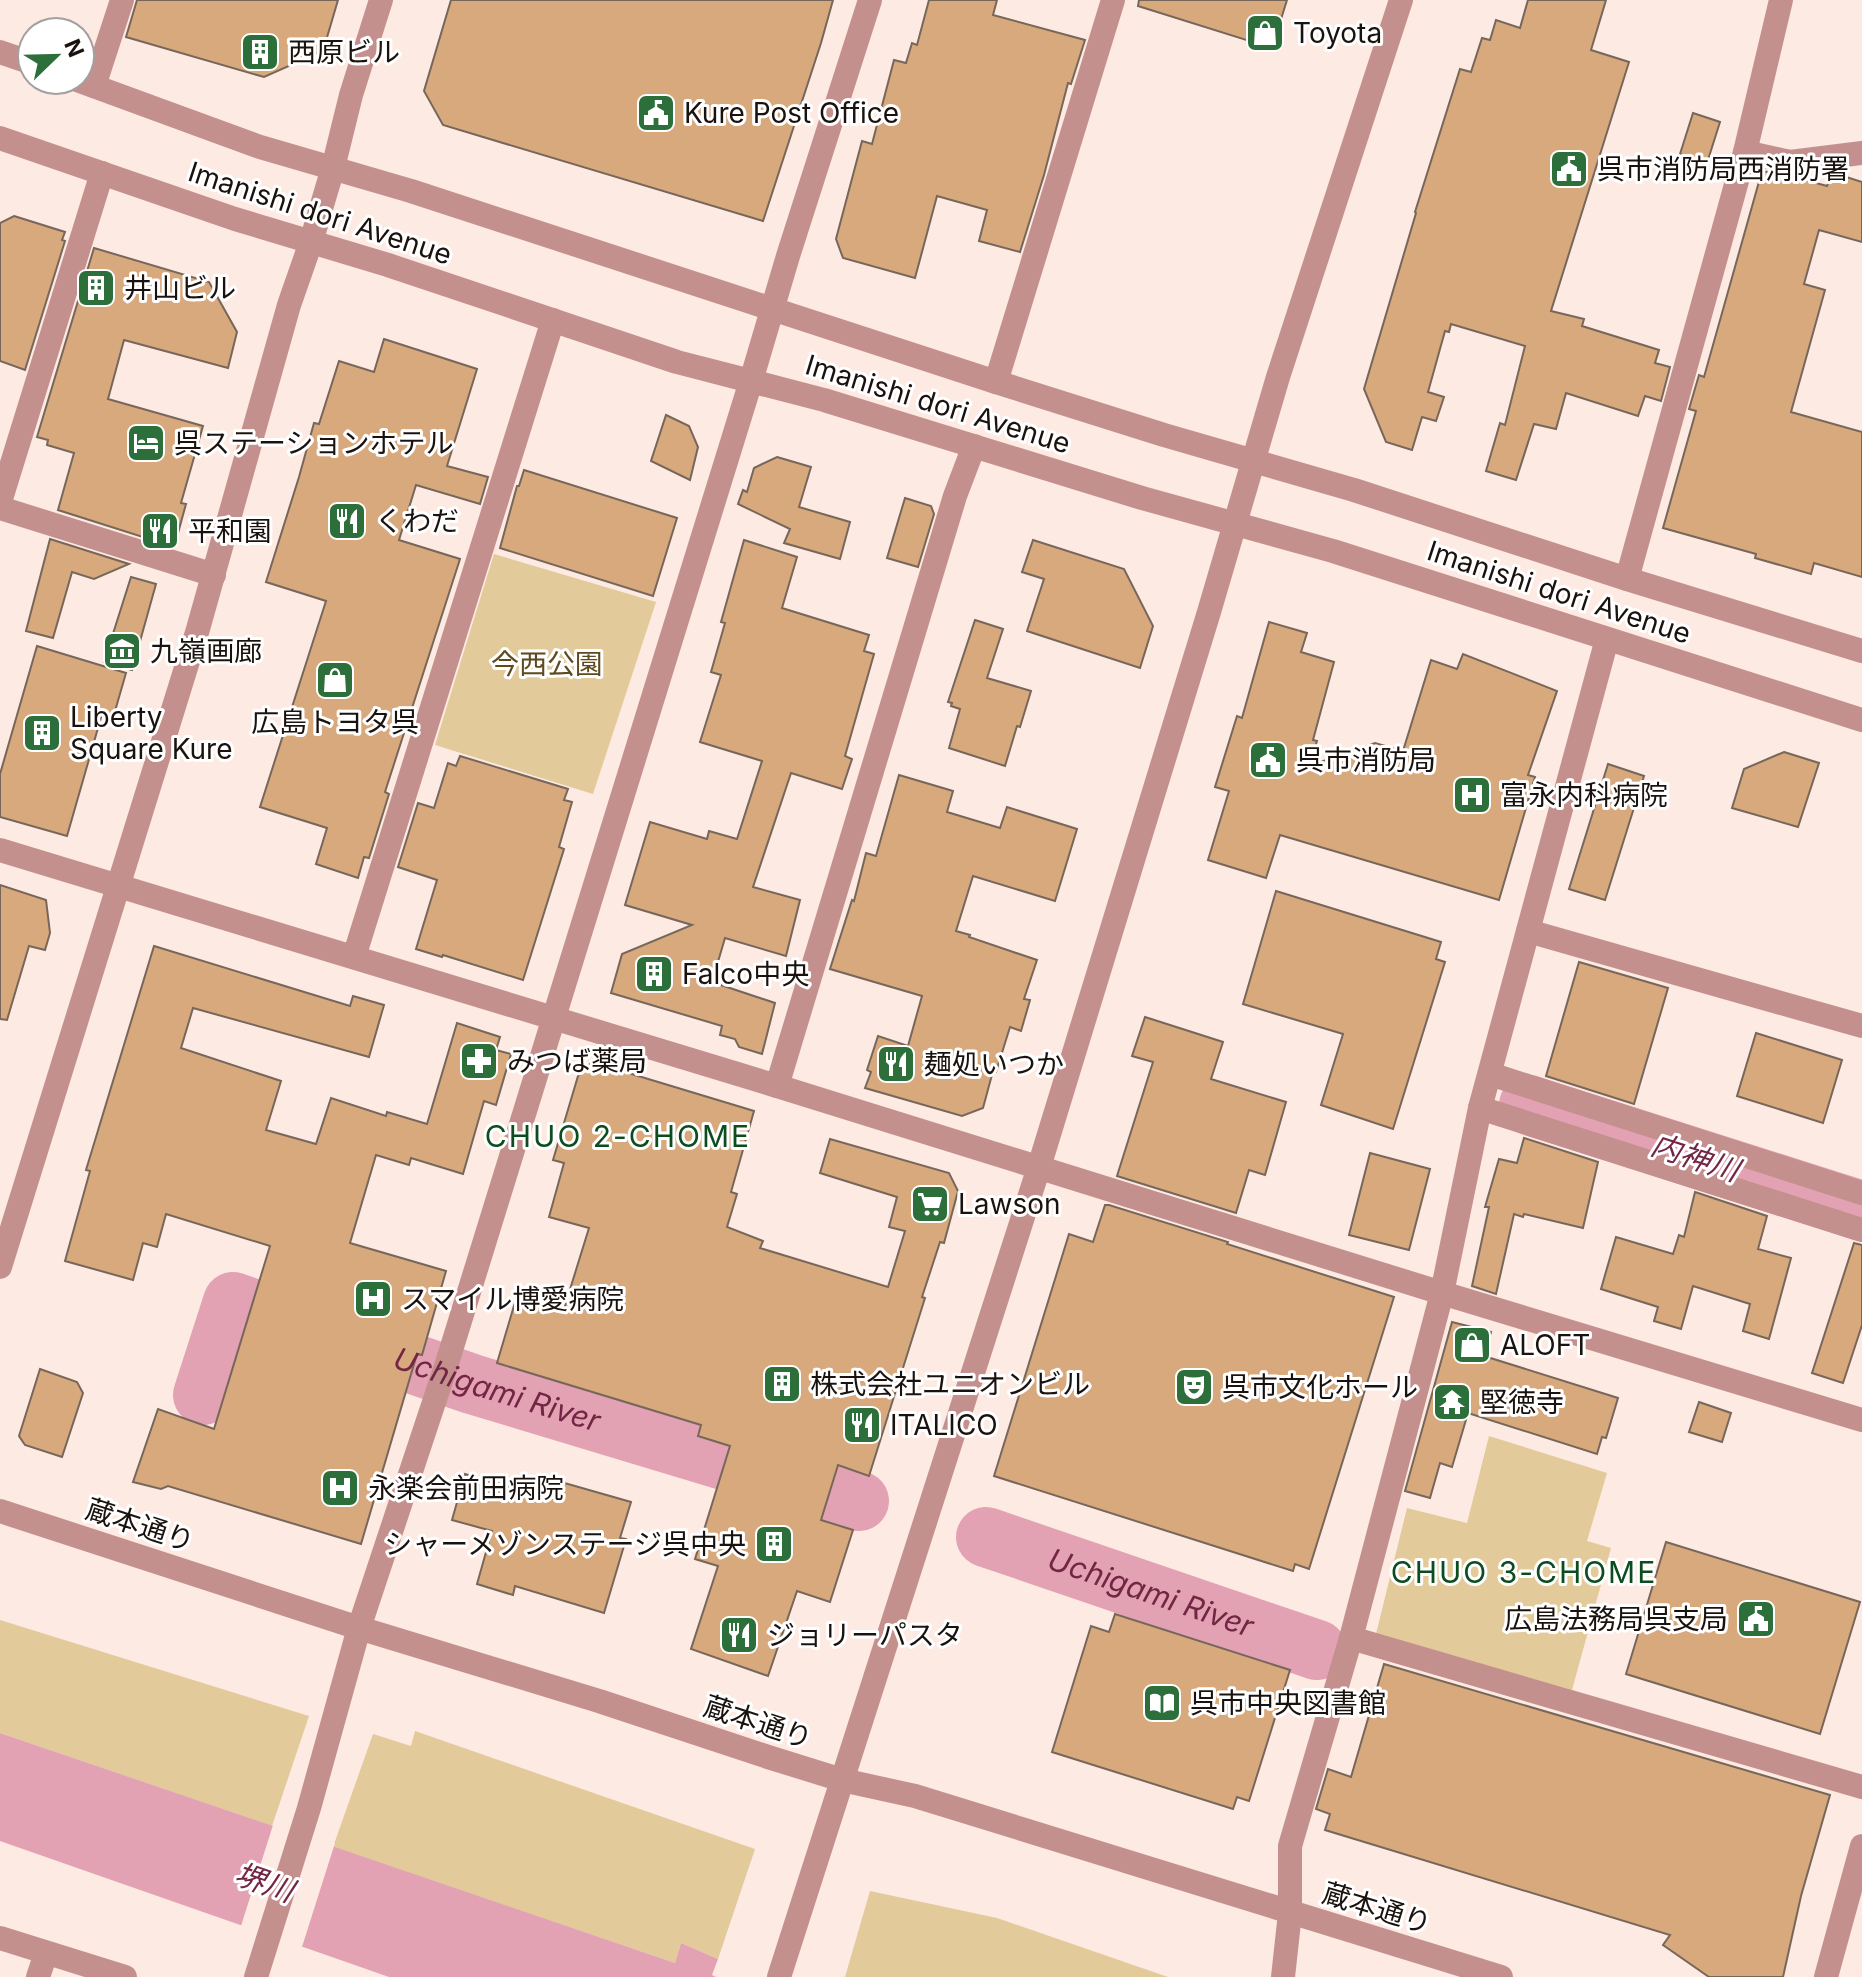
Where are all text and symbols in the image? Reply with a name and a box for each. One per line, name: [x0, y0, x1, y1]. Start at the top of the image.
shop icon: Toyota: [1244, 12, 1286, 54]
north arrow: [16, 16, 96, 96]
place label: Toyota: [1293, 16, 1382, 50]
building icon: 西原ビル: [239, 31, 281, 73]
text: N: [59, 35, 90, 61]
place label: 西原ビル: [288, 35, 400, 69]
public building icon: Kure Post Office: [635, 92, 677, 134]
place label: Kure Post Office: [684, 96, 899, 130]
public building icon: 呉市消防局西消防署: [1548, 148, 1590, 190]
place label: 呉市消防局西消防署: [1597, 152, 1849, 186]
street label: Imanishi dori Avenue: [184, 154, 456, 272]
building icon: 井山ビル: [75, 267, 117, 309]
place label: 井山ビル: [124, 271, 236, 305]
street label: Imanishi dori Avenue: [802, 348, 1074, 460]
hotel icon: 呉ステーションホテル: [125, 422, 167, 464]
place label: 呉ステーションホテル: [174, 426, 453, 460]
restaurant icon: くわだ: [326, 500, 368, 542]
place label: くわだ: [375, 504, 459, 538]
restaurant icon: 平和園: [139, 510, 181, 552]
place label: 平和園: [188, 514, 272, 548]
street label: Imanishi dori Avenue: [1423, 533, 1695, 651]
museum icon: 九嶺画廊: [101, 630, 143, 672]
place label: 九嶺画廊: [150, 634, 262, 668]
park label: 今西公園: [491, 647, 603, 681]
shop icon: 広島トヨタ呉: [314, 659, 356, 701]
place label: Liberty Square Kure: [70, 700, 233, 766]
place label: 広島トヨタ呉: [251, 705, 419, 739]
building icon: Liberty Square Kure: [21, 712, 63, 754]
public building icon: 呉市消防局: [1247, 739, 1289, 781]
place label: 呉市消防局: [1296, 743, 1436, 777]
hospital icon: 富永内科病院: [1451, 774, 1493, 816]
place label: 富永内科病院: [1500, 778, 1668, 812]
building icon: Falco中央: [633, 953, 675, 995]
place label: Falco中央: [682, 957, 809, 991]
pharmacy icon: みつば薬局: [458, 1040, 500, 1082]
restaurant icon: 麺処いつか: [875, 1043, 917, 1085]
place label: みつば薬局: [507, 1044, 647, 1078]
place label: 麺処いつか: [924, 1047, 1064, 1081]
district label: CHUO 2-CHOME: [485, 1118, 751, 1154]
water label: 内神川: [1647, 1126, 1747, 1189]
supermarket icon: Lawson: [909, 1183, 951, 1225]
place label: Lawson: [958, 1187, 1061, 1221]
hospital icon: スマイル博愛病院: [352, 1278, 394, 1320]
place label: スマイル博愛病院: [401, 1282, 624, 1316]
shop icon: ALOFT: [1451, 1324, 1493, 1366]
place label: ALOFT: [1500, 1328, 1590, 1362]
water label: Uchigami River: [389, 1339, 605, 1439]
building icon: 株式会社ユニオンビル: [761, 1363, 803, 1405]
theatre icon: 呉市文化ホール: [1173, 1366, 1215, 1408]
place label: 株式会社ユニオンビル: [810, 1367, 1090, 1401]
place label: 呉市文化ホール: [1222, 1370, 1418, 1404]
temple icon: 堅徳寺: [1431, 1381, 1473, 1423]
place label: 堅徳寺: [1480, 1385, 1564, 1419]
restaurant icon: ITALICO: [841, 1404, 883, 1446]
place label: ITALICO: [890, 1408, 998, 1442]
hospital icon: 永楽会前田病院: [319, 1467, 361, 1509]
place label: 永楽会前田病院: [368, 1471, 564, 1505]
street label: 蔵本通り: [81, 1492, 199, 1558]
building icon: シャーメゾンステージ呉中央: [753, 1523, 795, 1565]
place label: シャーメゾンステージ呉中央: [384, 1527, 746, 1561]
water label: Uchigami River: [1044, 1541, 1259, 1644]
district label: CHUO 3-CHOME: [1391, 1554, 1657, 1590]
public building icon: 広島法務局呉支局: [1735, 1598, 1777, 1640]
place label: 広島法務局呉支局: [1504, 1602, 1728, 1636]
restaurant icon: ジョリーパスタ: [718, 1614, 760, 1656]
place label: ジョリーパスタ: [767, 1618, 963, 1652]
library icon: 呉市中央図書館: [1141, 1682, 1183, 1724]
place label: 呉市中央図書館: [1190, 1686, 1386, 1720]
street label: 蔵本通り: [699, 1689, 817, 1755]
water label: 堺川: [230, 1855, 301, 1910]
street label: 蔵本通り: [1318, 1875, 1436, 1941]

